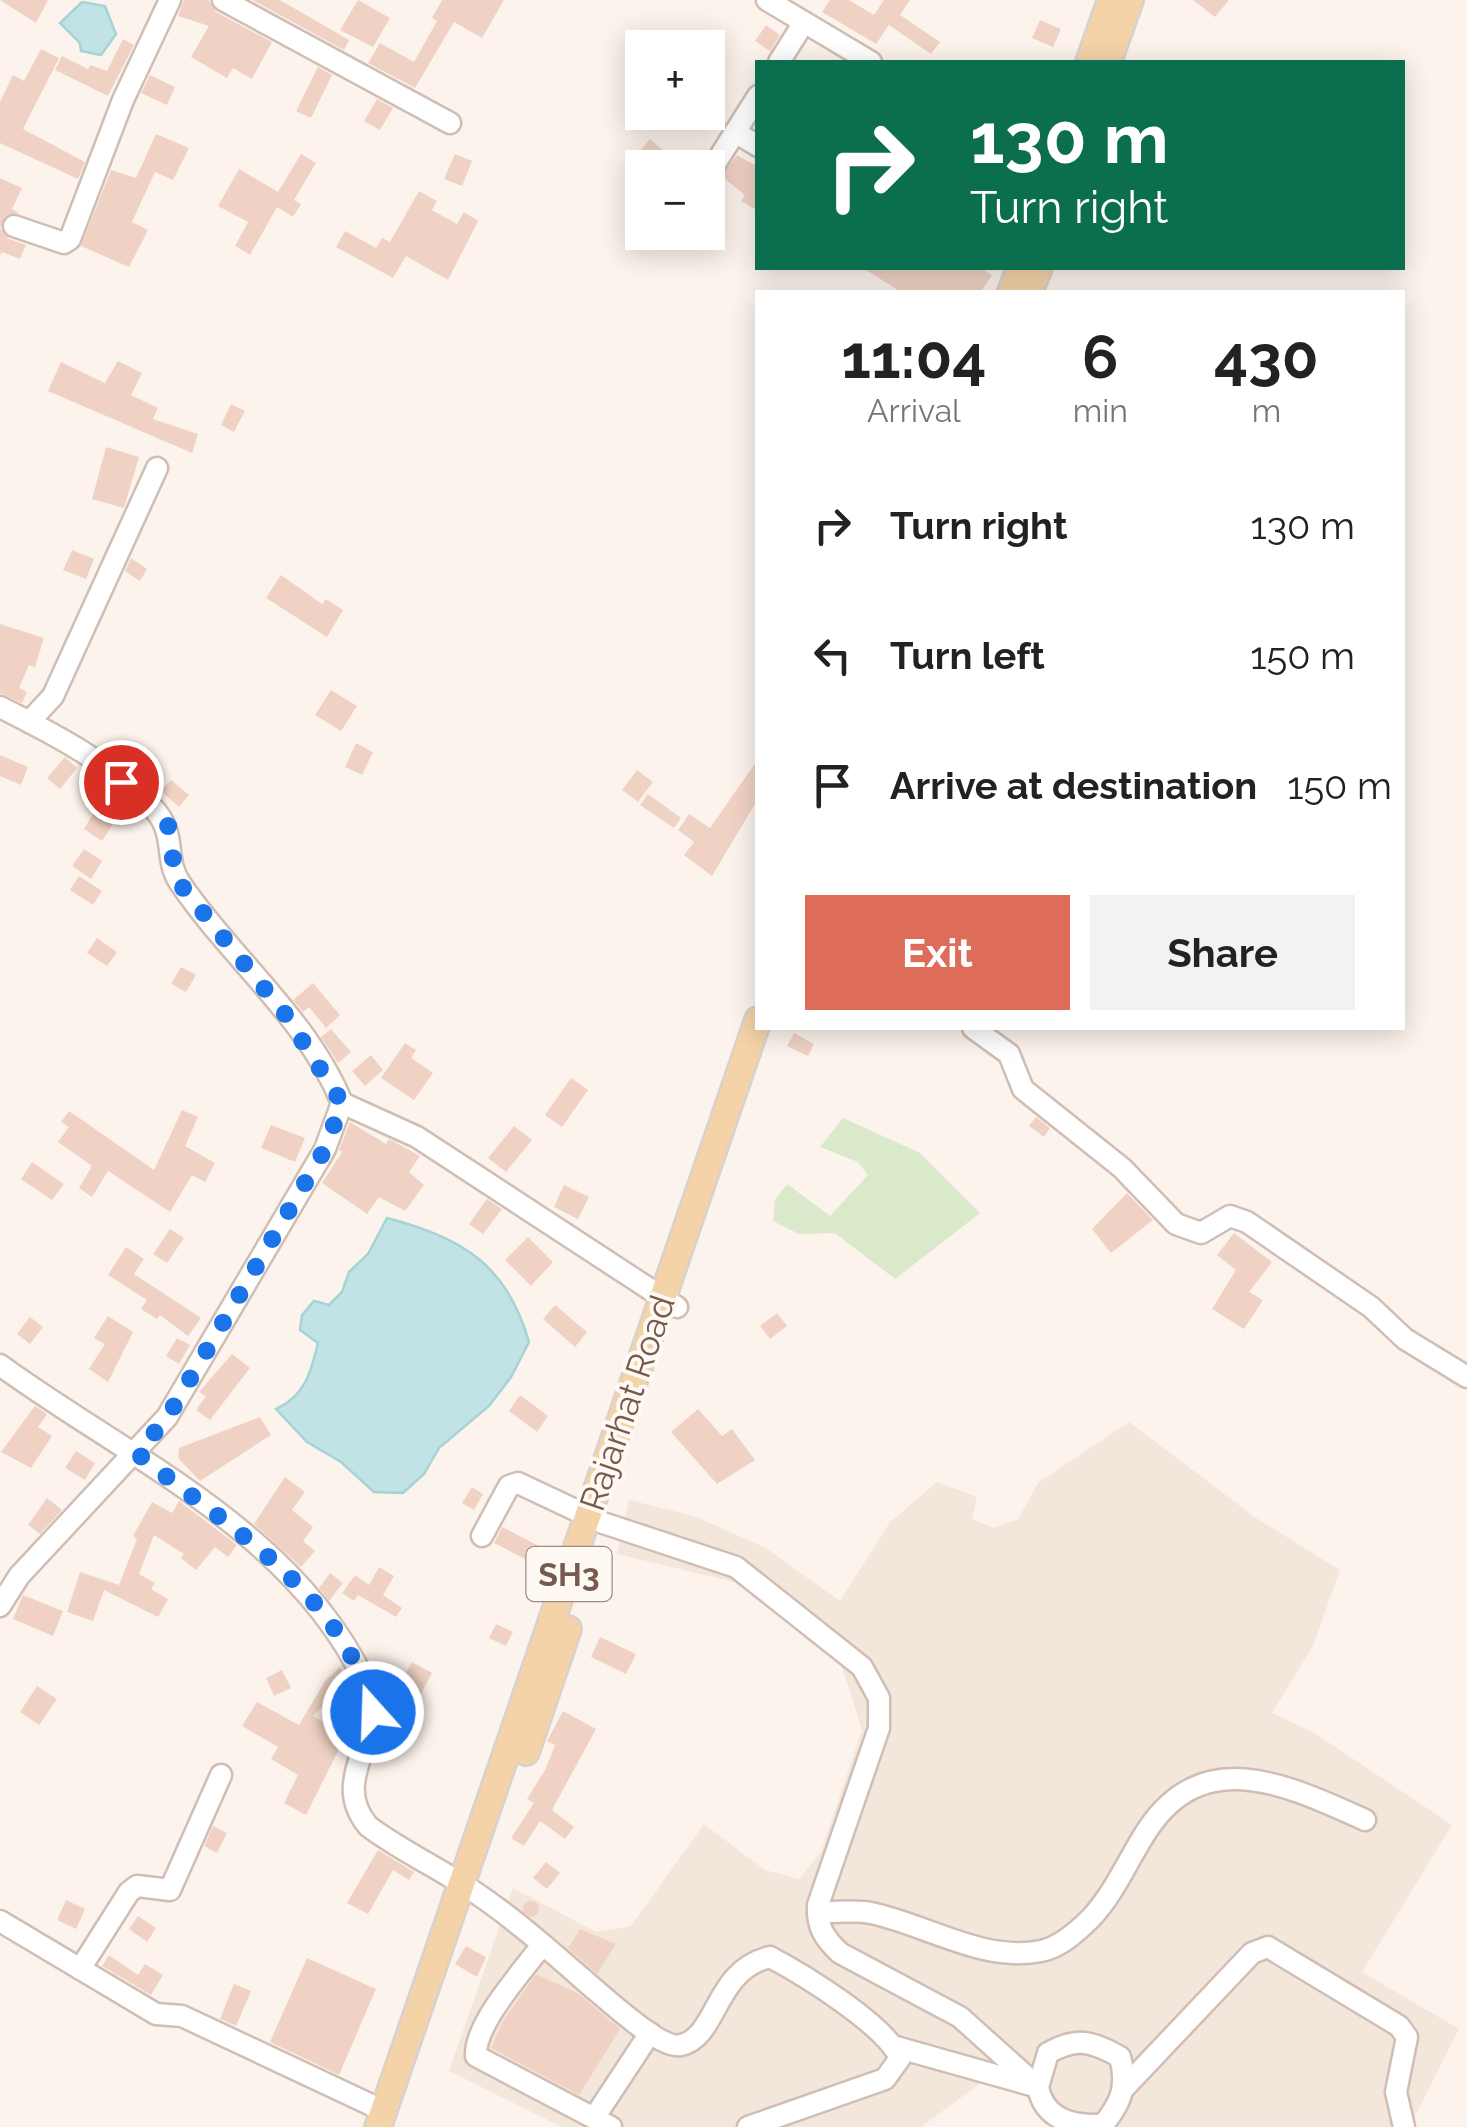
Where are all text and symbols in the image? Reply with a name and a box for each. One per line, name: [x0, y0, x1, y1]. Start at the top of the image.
map controls: [625, 30, 725, 250]
button: +: [625, 30, 725, 130]
text: 130 m: [970, 97, 1169, 179]
icon: right: [805, 100, 935, 230]
button: −: [625, 150, 725, 250]
text: Turn right: [970, 181, 1168, 234]
text: 11:04: [841, 322, 986, 392]
text: 6: [1082, 322, 1119, 392]
text: 430: [1214, 322, 1319, 392]
text: Arrival: [867, 392, 961, 429]
text: min: [1073, 392, 1128, 429]
text: m: [1252, 392, 1281, 429]
icon: right: [805, 498, 860, 553]
text: Turn right: [890, 503, 1067, 548]
text: 130 m: [1251, 503, 1355, 548]
icon: left: [805, 628, 860, 683]
text: Turn left: [890, 633, 1045, 678]
text: 150 m: [1250, 633, 1355, 678]
pin: [79, 740, 164, 825]
icon: arrive: [94, 755, 149, 810]
icon: arrive: [805, 758, 860, 813]
text: Arrive at destination: [890, 763, 1257, 808]
text: 150 m: [1287, 763, 1392, 808]
button: Exit: [805, 895, 1070, 1010]
button: Share: [1090, 895, 1355, 1010]
street label: Rajarhat Road: [571, 1290, 683, 1516]
road number: SH3: [526, 1547, 612, 1601]
position arrow: [321, 1660, 425, 1764]

